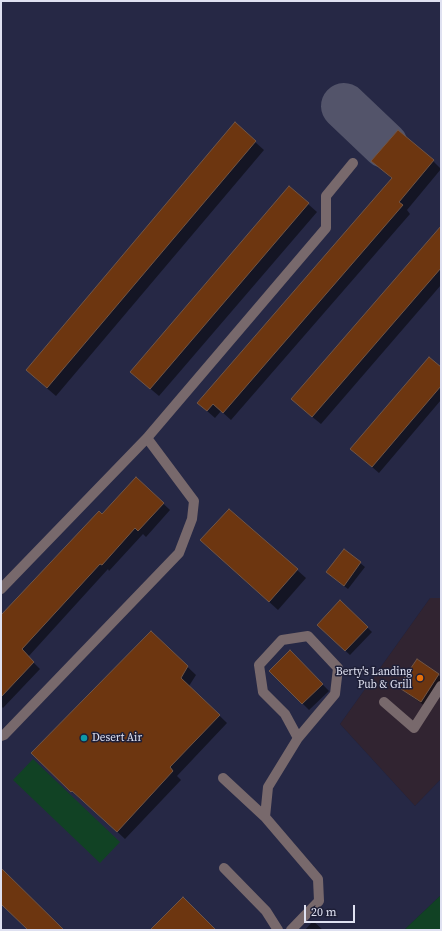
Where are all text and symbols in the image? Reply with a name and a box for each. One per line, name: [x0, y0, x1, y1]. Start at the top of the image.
place label: Berty's Landing Pub & Grill: [336, 665, 412, 691]
marker: Berty's Landing Pub & Grill: [415, 673, 425, 683]
place label: Desert Air: [92, 731, 142, 745]
marker: Desert Air: [79, 733, 89, 743]
scale bar: [306, 897, 357, 923]
text: 20 m: [311, 904, 337, 920]

